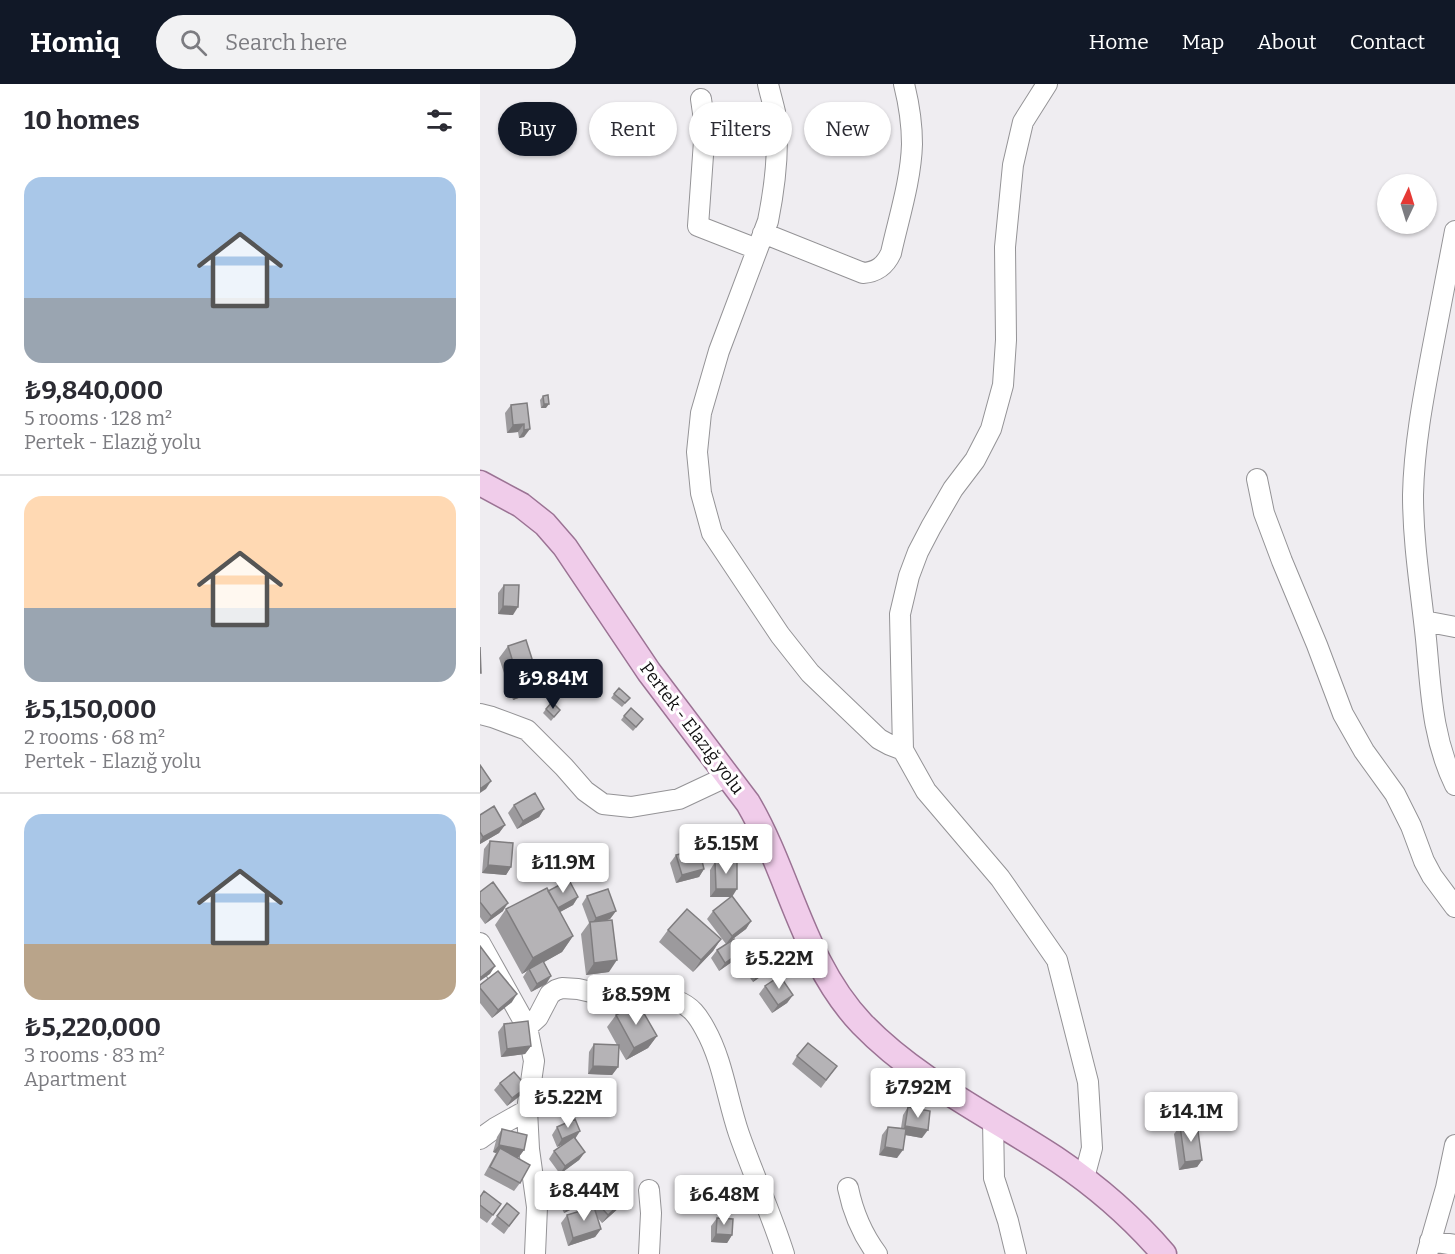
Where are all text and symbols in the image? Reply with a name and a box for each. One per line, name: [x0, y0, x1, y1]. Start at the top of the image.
search box: [156, 15, 576, 69]
text: Homiq: [30, 26, 120, 59]
icon: search: [177, 26, 210, 59]
text: Search here: [225, 29, 347, 56]
text: Home: [1089, 29, 1149, 55]
text: Map: [1182, 29, 1224, 55]
text: About: [1257, 29, 1317, 55]
text: Contact: [1350, 29, 1425, 55]
chip: Buy: [498, 102, 577, 156]
chip: Rent: [589, 102, 677, 156]
chip: Filters: [689, 102, 792, 156]
chip: New: [804, 102, 891, 156]
icon: filters: [423, 104, 456, 137]
text: 10 homes: [24, 105, 140, 136]
north arrow: [1377, 174, 1437, 234]
map controls: [1377, 174, 1437, 234]
icon: home: [186, 216, 294, 324]
text: ₺9,840,000: [24, 375, 163, 406]
text: 5 rooms · 128 m²: [24, 406, 172, 430]
text: Pertek - Elazığ yolu: [24, 430, 201, 454]
icon: home: [186, 535, 294, 643]
street label: Pertek - Elazığ yolu: [635, 658, 749, 798]
pin: ₺9.84M: [504, 659, 602, 710]
text: ₺9.84M: [518, 666, 588, 690]
text: ₺5,150,000: [24, 694, 157, 725]
text: 2 rooms · 68 m²: [24, 725, 165, 749]
text: Pertek - Elazığ yolu: [24, 749, 201, 773]
pin: ₺5.15M: [677, 824, 775, 875]
text: ₺5.15M: [693, 831, 759, 855]
pin: ₺11.9M: [514, 843, 612, 894]
text: ₺11.9M: [531, 850, 595, 874]
icon: home: [186, 853, 294, 961]
pin: ₺5.22M: [730, 939, 828, 990]
text: ₺5.22M: [745, 946, 813, 970]
pin: ₺8.59M: [587, 975, 685, 1026]
text: ₺8.59M: [601, 982, 671, 1006]
text: ₺5,220,000: [24, 1012, 161, 1043]
text: 3 rooms · 83 m²: [24, 1043, 165, 1067]
text: Apartment: [24, 1067, 127, 1091]
pin: ₺7.92M: [869, 1068, 967, 1119]
text: ₺7.92M: [884, 1075, 952, 1099]
pin: ₺5.22M: [519, 1078, 617, 1129]
text: ₺5.22M: [534, 1085, 602, 1109]
pin: ₺14.1M: [1142, 1092, 1240, 1143]
text: ₺14.1M: [1159, 1099, 1223, 1123]
pin: ₺8.44M: [535, 1171, 633, 1222]
pin: ₺6.48M: [675, 1175, 773, 1226]
text: ₺8.44M: [548, 1178, 620, 1202]
text: ₺6.48M: [689, 1182, 759, 1206]

